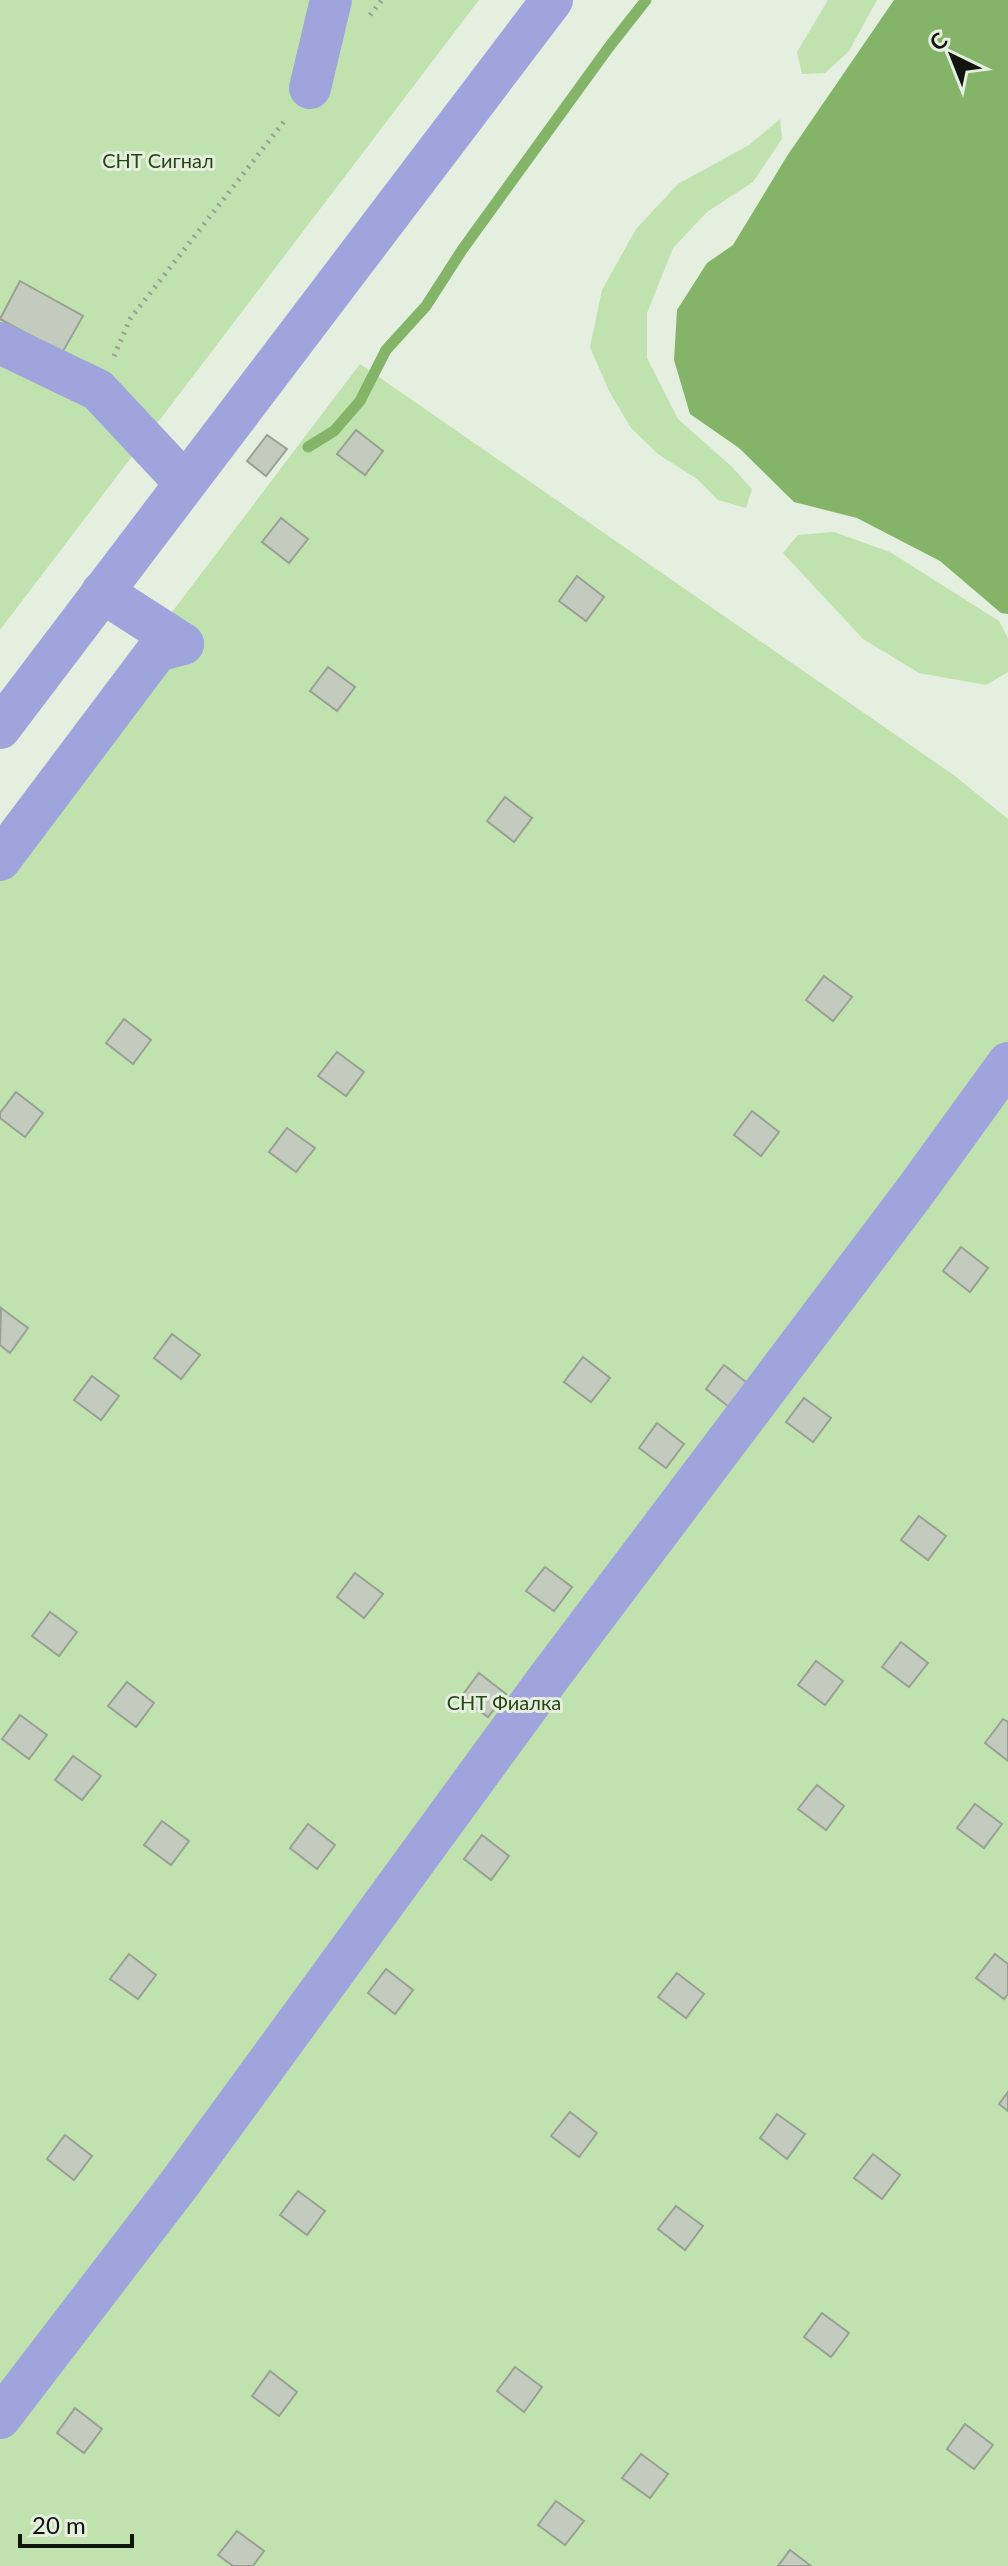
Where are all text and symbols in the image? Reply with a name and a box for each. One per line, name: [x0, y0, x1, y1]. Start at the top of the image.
north arrow: [912, 16, 992, 96]
text: С: [923, 26, 953, 56]
park label: СНТ Сигнал: [102, 148, 214, 172]
park label: СНТ Фиалка: [447, 1690, 561, 1714]
scale bar: [20, 2498, 132, 2548]
text: 20 m: [32, 2510, 86, 2539]

